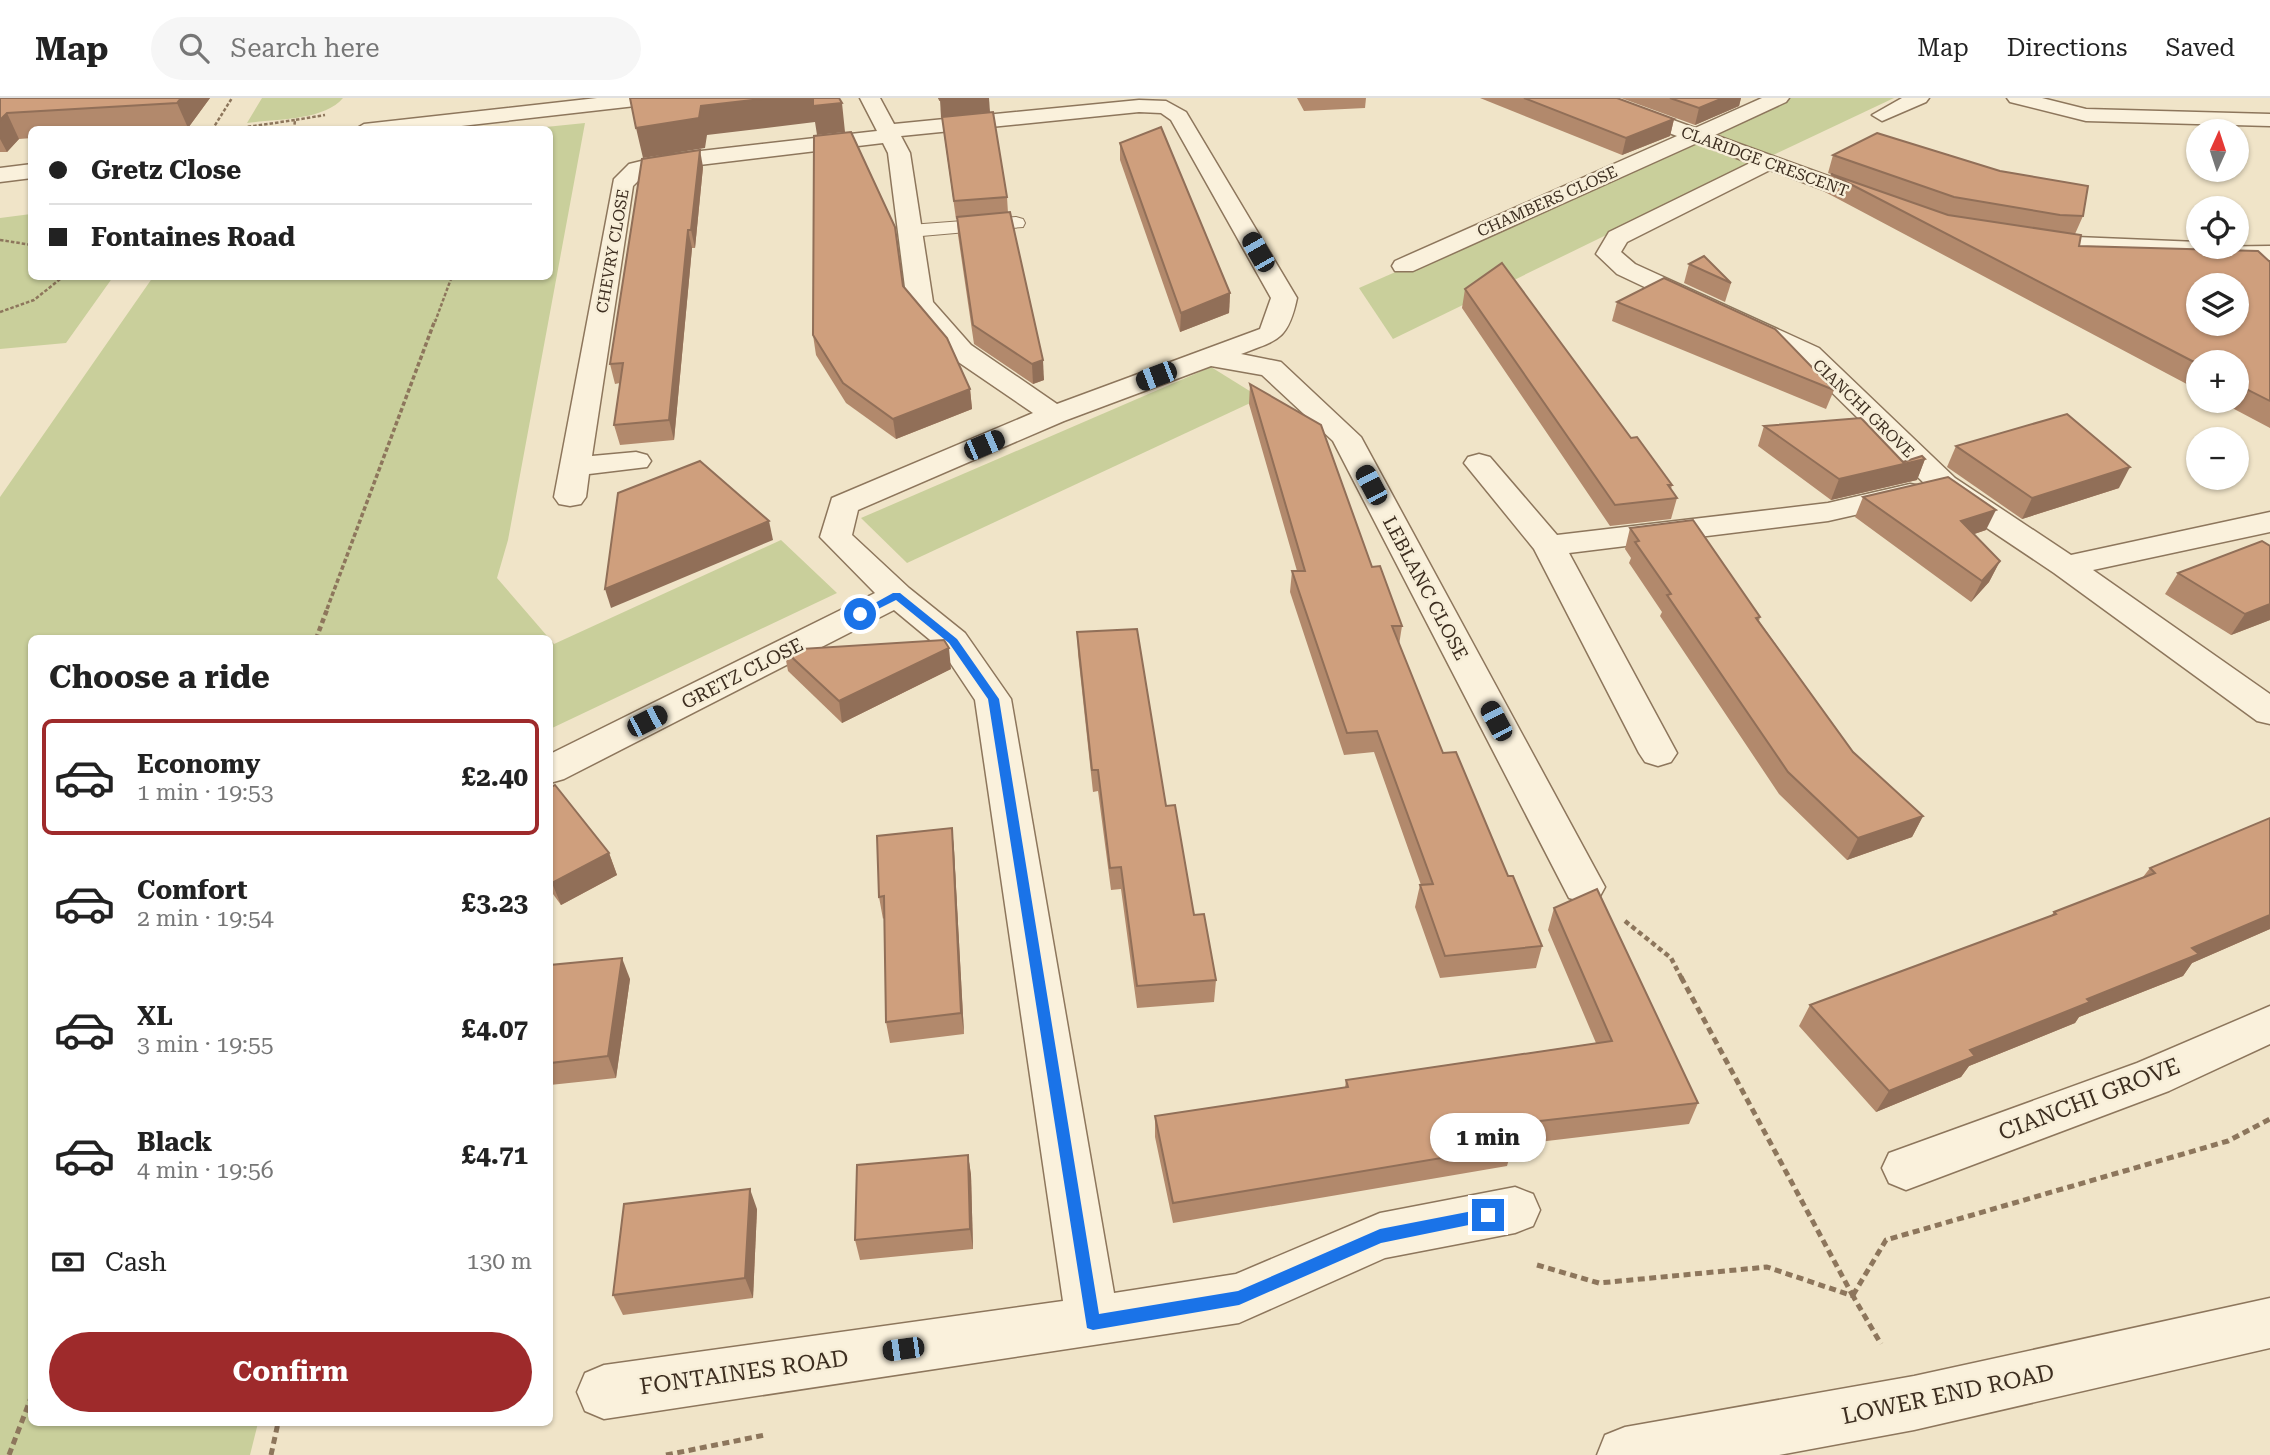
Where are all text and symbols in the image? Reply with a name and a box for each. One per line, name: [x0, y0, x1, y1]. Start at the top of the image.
search box: [151, 17, 641, 80]
text: Map: [35, 29, 109, 68]
icon: search: [175, 29, 213, 67]
text: Search here: [231, 33, 380, 63]
text: Map: [1917, 34, 1969, 62]
text: Directions: [2007, 34, 2127, 62]
text: Saved: [2165, 34, 2235, 62]
north arrow: [2186, 119, 2249, 182]
map controls: [2186, 119, 2249, 490]
street label: CLARIDGE CRESCENT: [1679, 122, 1851, 201]
text: Gretz Close: [91, 155, 241, 185]
street label: CHAMBERS CLOSE: [1474, 162, 1620, 241]
street label: CHEVRY CLOSE: [592, 187, 633, 315]
button: locate: [2186, 196, 2249, 259]
text: Fontaines Road: [91, 222, 295, 252]
car: [1239, 229, 1278, 275]
button: layers: [2186, 273, 2249, 336]
button: +: [2186, 350, 2249, 413]
street label: CIANCHI GROVE: [1809, 355, 1918, 462]
car: [1133, 359, 1180, 393]
car: [961, 427, 1008, 463]
button: −: [2186, 427, 2249, 490]
car: [1352, 462, 1391, 508]
street label: LEBLANC CLOSE: [1378, 512, 1473, 664]
route start: [844, 598, 876, 630]
street label: GRETZ CLOSE: [677, 633, 807, 714]
text: Choose a ride: [49, 658, 270, 696]
car: [1477, 698, 1516, 744]
car: [624, 702, 671, 740]
icon: car: [53, 746, 116, 809]
text: Economy: [137, 749, 260, 779]
text: £2.40: [462, 762, 528, 792]
text: 1 min · 19:53: [137, 779, 274, 806]
icon: car: [53, 872, 116, 935]
text: Comfort: [137, 875, 247, 905]
text: £3.23: [462, 888, 528, 918]
text: 2 min · 19:54: [137, 905, 274, 932]
icon: car: [53, 998, 116, 1061]
text: XL: [137, 1001, 173, 1031]
text: £4.07: [462, 1014, 528, 1044]
text: 3 min · 19:55: [137, 1031, 274, 1058]
street label: CIANCHI GROVE: [1995, 1052, 2184, 1146]
callout: 1 min: [1430, 1114, 1546, 1162]
icon: car: [53, 1124, 116, 1187]
text: 1 min: [1456, 1124, 1520, 1151]
text: Black: [137, 1127, 212, 1157]
text: £4.71: [462, 1140, 528, 1170]
text: 4 min · 19:56: [137, 1157, 274, 1184]
route end: [1472, 1199, 1504, 1231]
icon: cash: [49, 1243, 87, 1281]
text: Cash: [105, 1247, 167, 1277]
text: 130 m: [467, 1248, 532, 1275]
button: Confirm: [49, 1332, 532, 1412]
car: [881, 1336, 926, 1362]
street label: FONTAINES ROAD: [638, 1344, 850, 1401]
street label: LOWER END ROAD: [1839, 1359, 2057, 1430]

